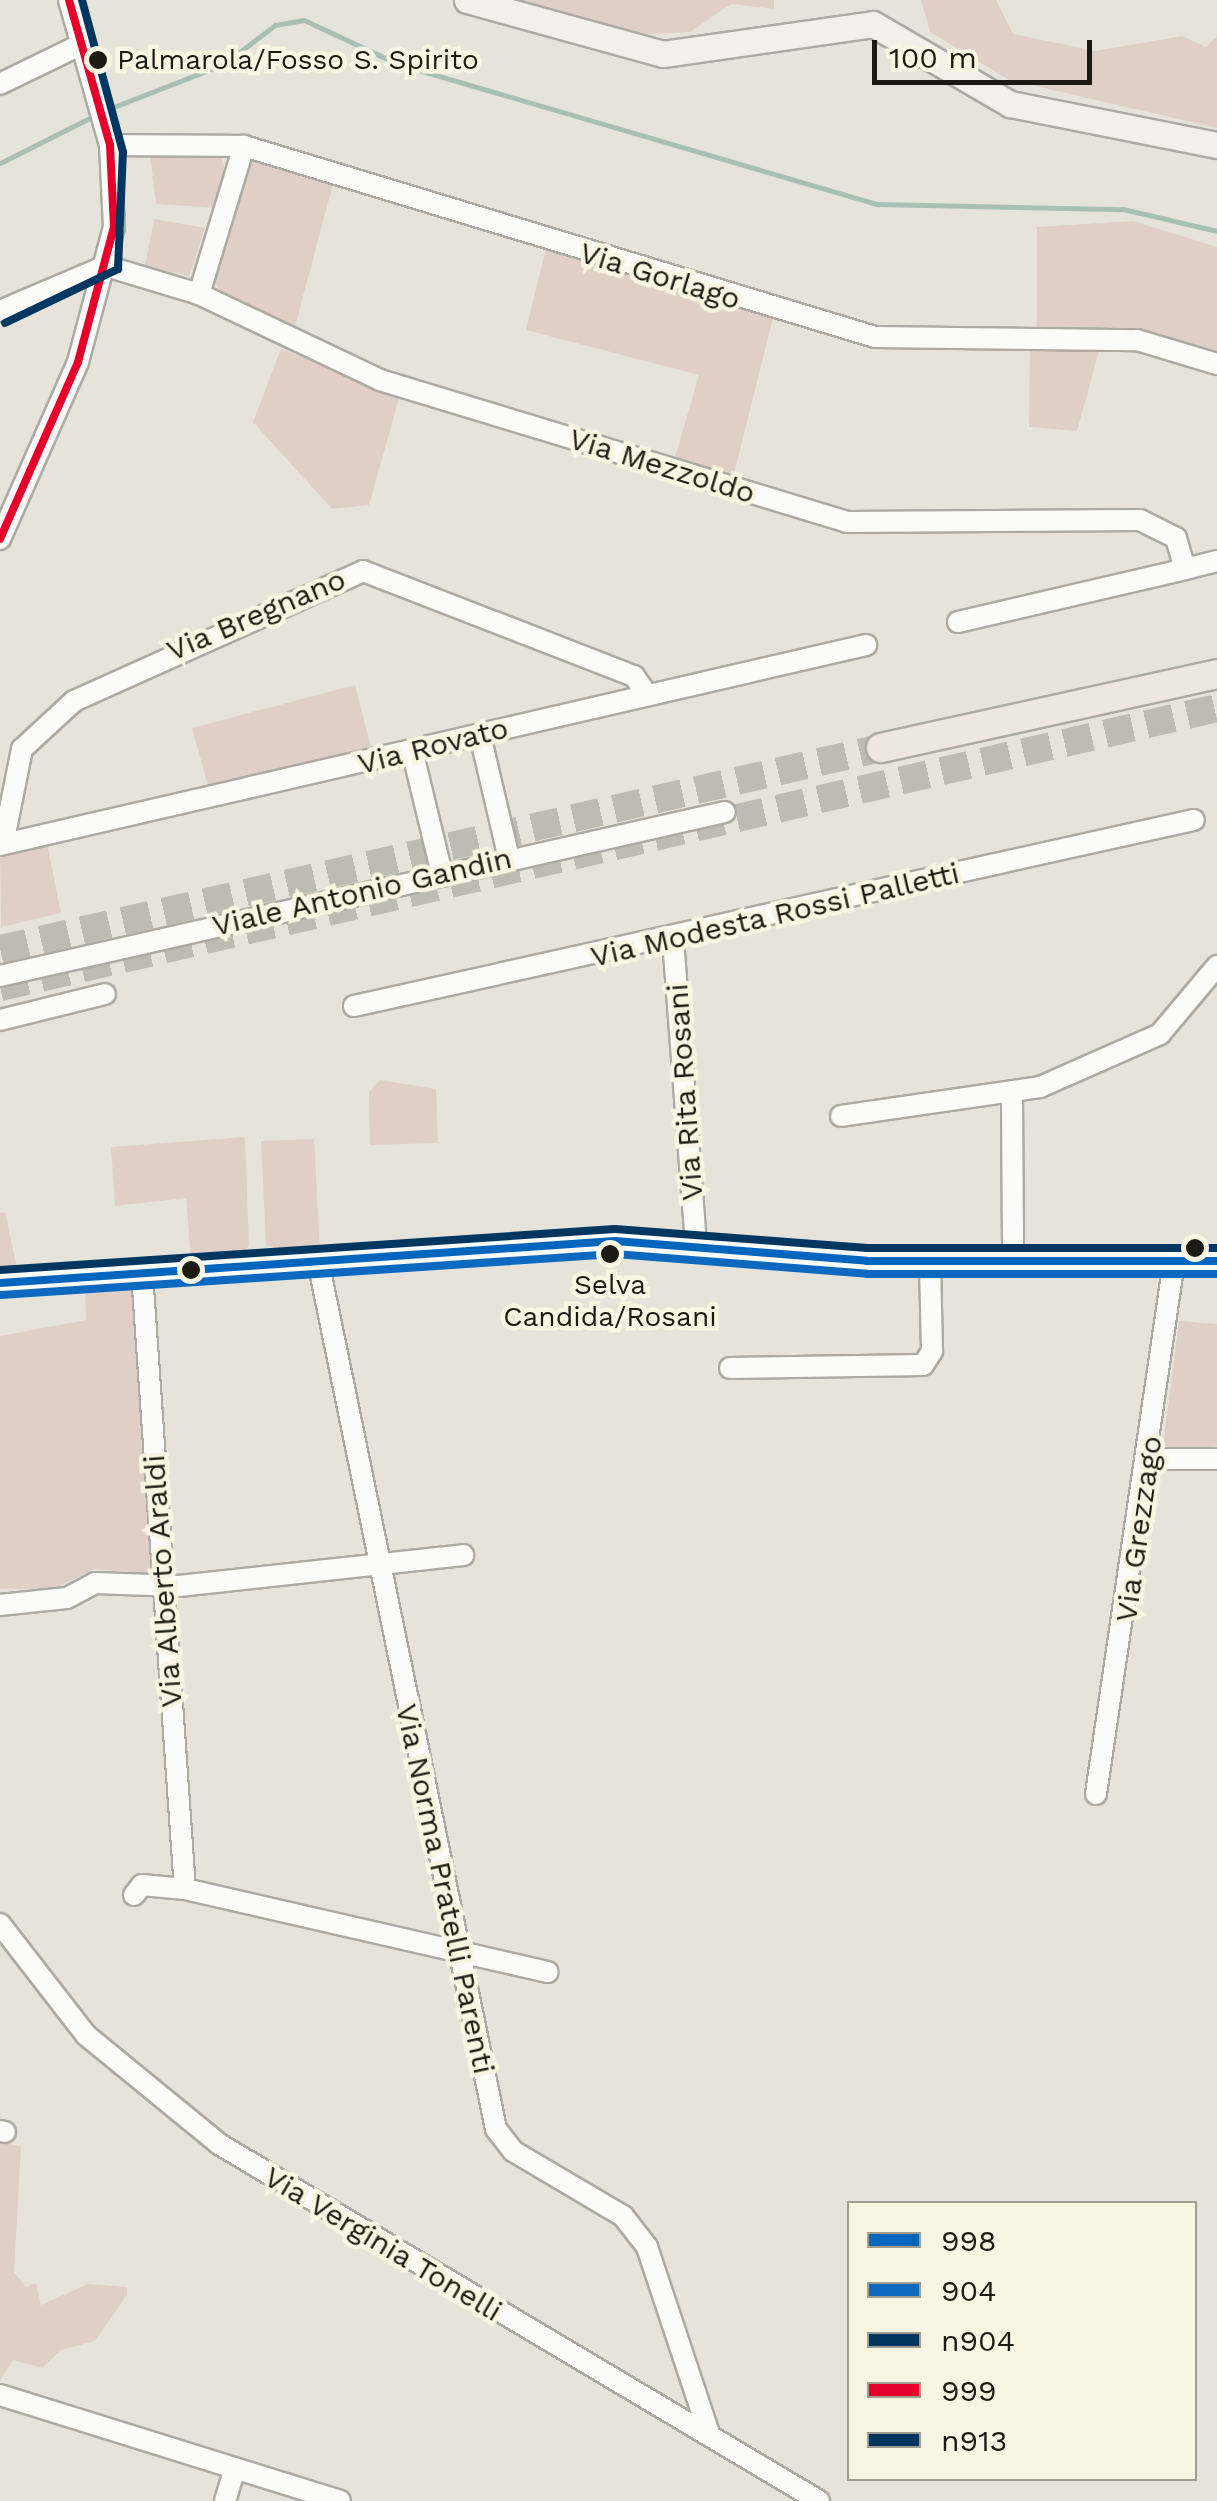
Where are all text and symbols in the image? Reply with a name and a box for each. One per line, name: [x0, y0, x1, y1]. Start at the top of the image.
scale bar: [877, 20, 1097, 82]
text: 100 m: [889, 40, 977, 75]
place label: Palmarola/Fosso S. Spirito: [117, 43, 479, 77]
marker: Palmarola/Fosso S. Spirito: [88, 50, 108, 70]
street label: Via Gorlago: [575, 234, 745, 318]
street label: Via Mezzoldo: [564, 421, 760, 511]
street label: Via Bregnano: [161, 561, 351, 669]
street label: Via Rovato: [354, 710, 512, 782]
street label: Viale Antonio Gandin: [208, 840, 516, 944]
street label: Via Modesta Rossi Palletti: [586, 855, 964, 975]
street label: Via Rita Rosani: [659, 982, 711, 1202]
unlabelled marker: [1185, 1238, 1205, 1258]
marker: Selva Candida/Rosani: [600, 1244, 620, 1264]
unlabelled marker: [181, 1260, 201, 1280]
place label: Selva Candida/Rosani: [503, 1268, 717, 1334]
street label: Via Grezzago: [1108, 1433, 1170, 1625]
street label: Via Alberto Araldi: [136, 1452, 190, 1710]
street label: Via Norma Pratelli Parenti: [388, 1700, 502, 2078]
street label: Via Verginia Tonelli: [256, 2158, 510, 2330]
legend: [847, 2201, 1197, 2481]
text: 998: [941, 2223, 997, 2258]
text: 904: [941, 2273, 997, 2308]
text: n904: [941, 2323, 1015, 2358]
text: 999: [941, 2373, 997, 2408]
text: n913: [941, 2423, 1007, 2458]

